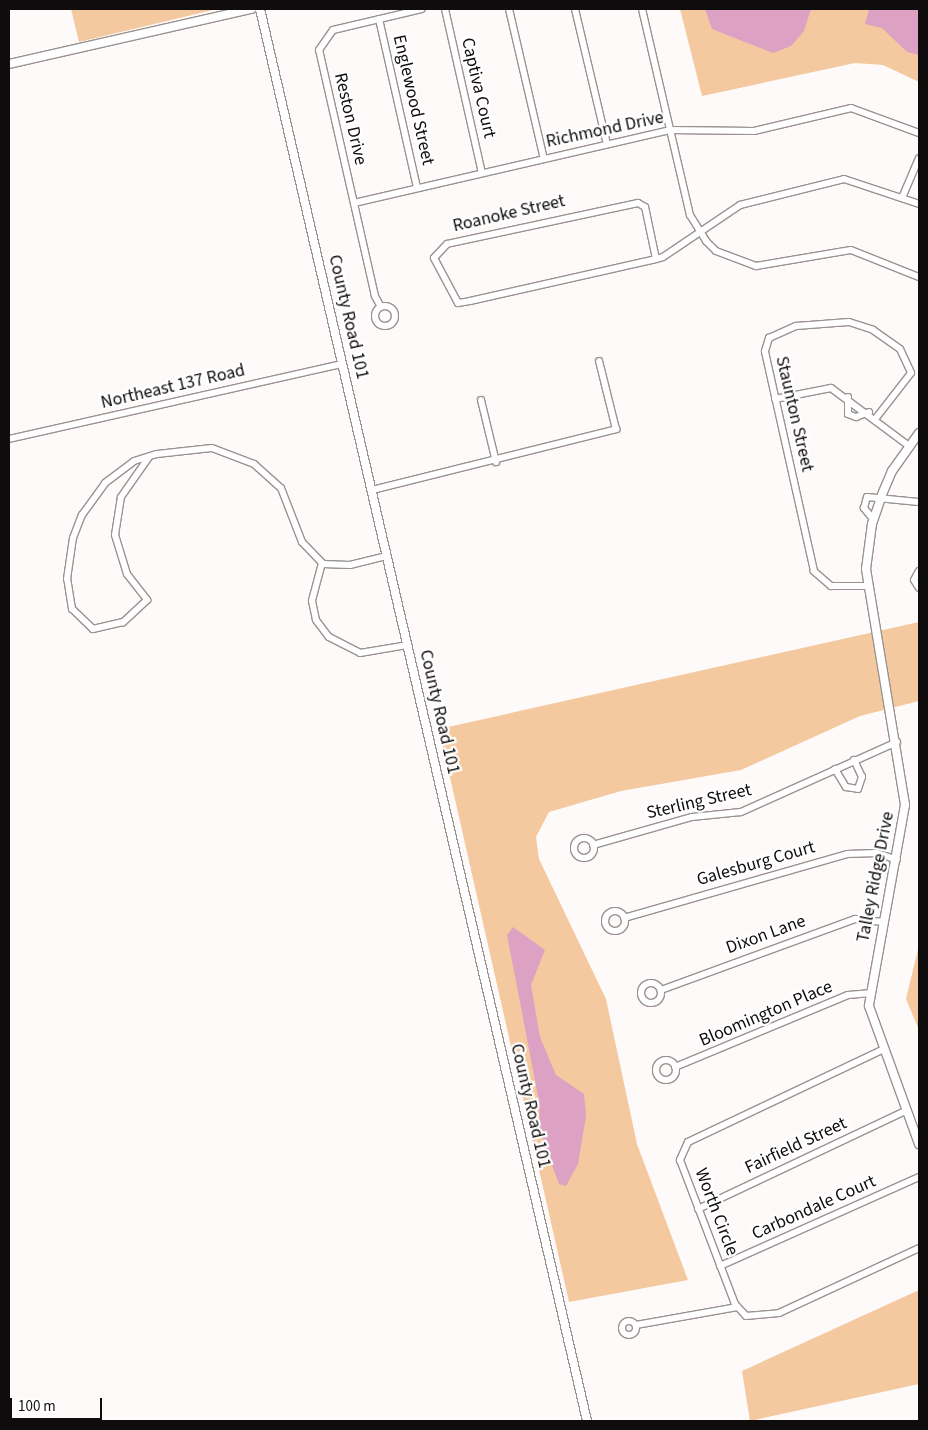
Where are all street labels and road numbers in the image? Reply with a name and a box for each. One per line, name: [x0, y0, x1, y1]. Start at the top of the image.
street label: Englewood Street: [388, 33, 438, 167]
street label: Captiva Court: [456, 36, 500, 140]
street label: Reston Drive: [329, 71, 371, 167]
street label: Richmond Drive: [544, 107, 666, 153]
street label: Roanoke Street: [451, 191, 567, 237]
street label: County Road 101: [323, 253, 373, 381]
street label: Staunton Street: [770, 354, 818, 474]
street label: Northeast 137 Road: [99, 360, 247, 414]
street label: County Road 101: [414, 648, 464, 776]
street label: Sterling Street: [645, 779, 753, 825]
street label: Talley Ridge Drive: [853, 810, 899, 944]
street label: Galesburg Court: [694, 837, 818, 891]
street label: Dixon Lane: [723, 911, 809, 959]
street label: Bloomington Place: [696, 976, 836, 1052]
street label: County Road 101: [505, 1042, 555, 1170]
street label: Fairfield Street: [742, 1113, 850, 1179]
street label: Worth Circle: [689, 1165, 743, 1259]
street label: Carbondale Court: [749, 1171, 879, 1245]

